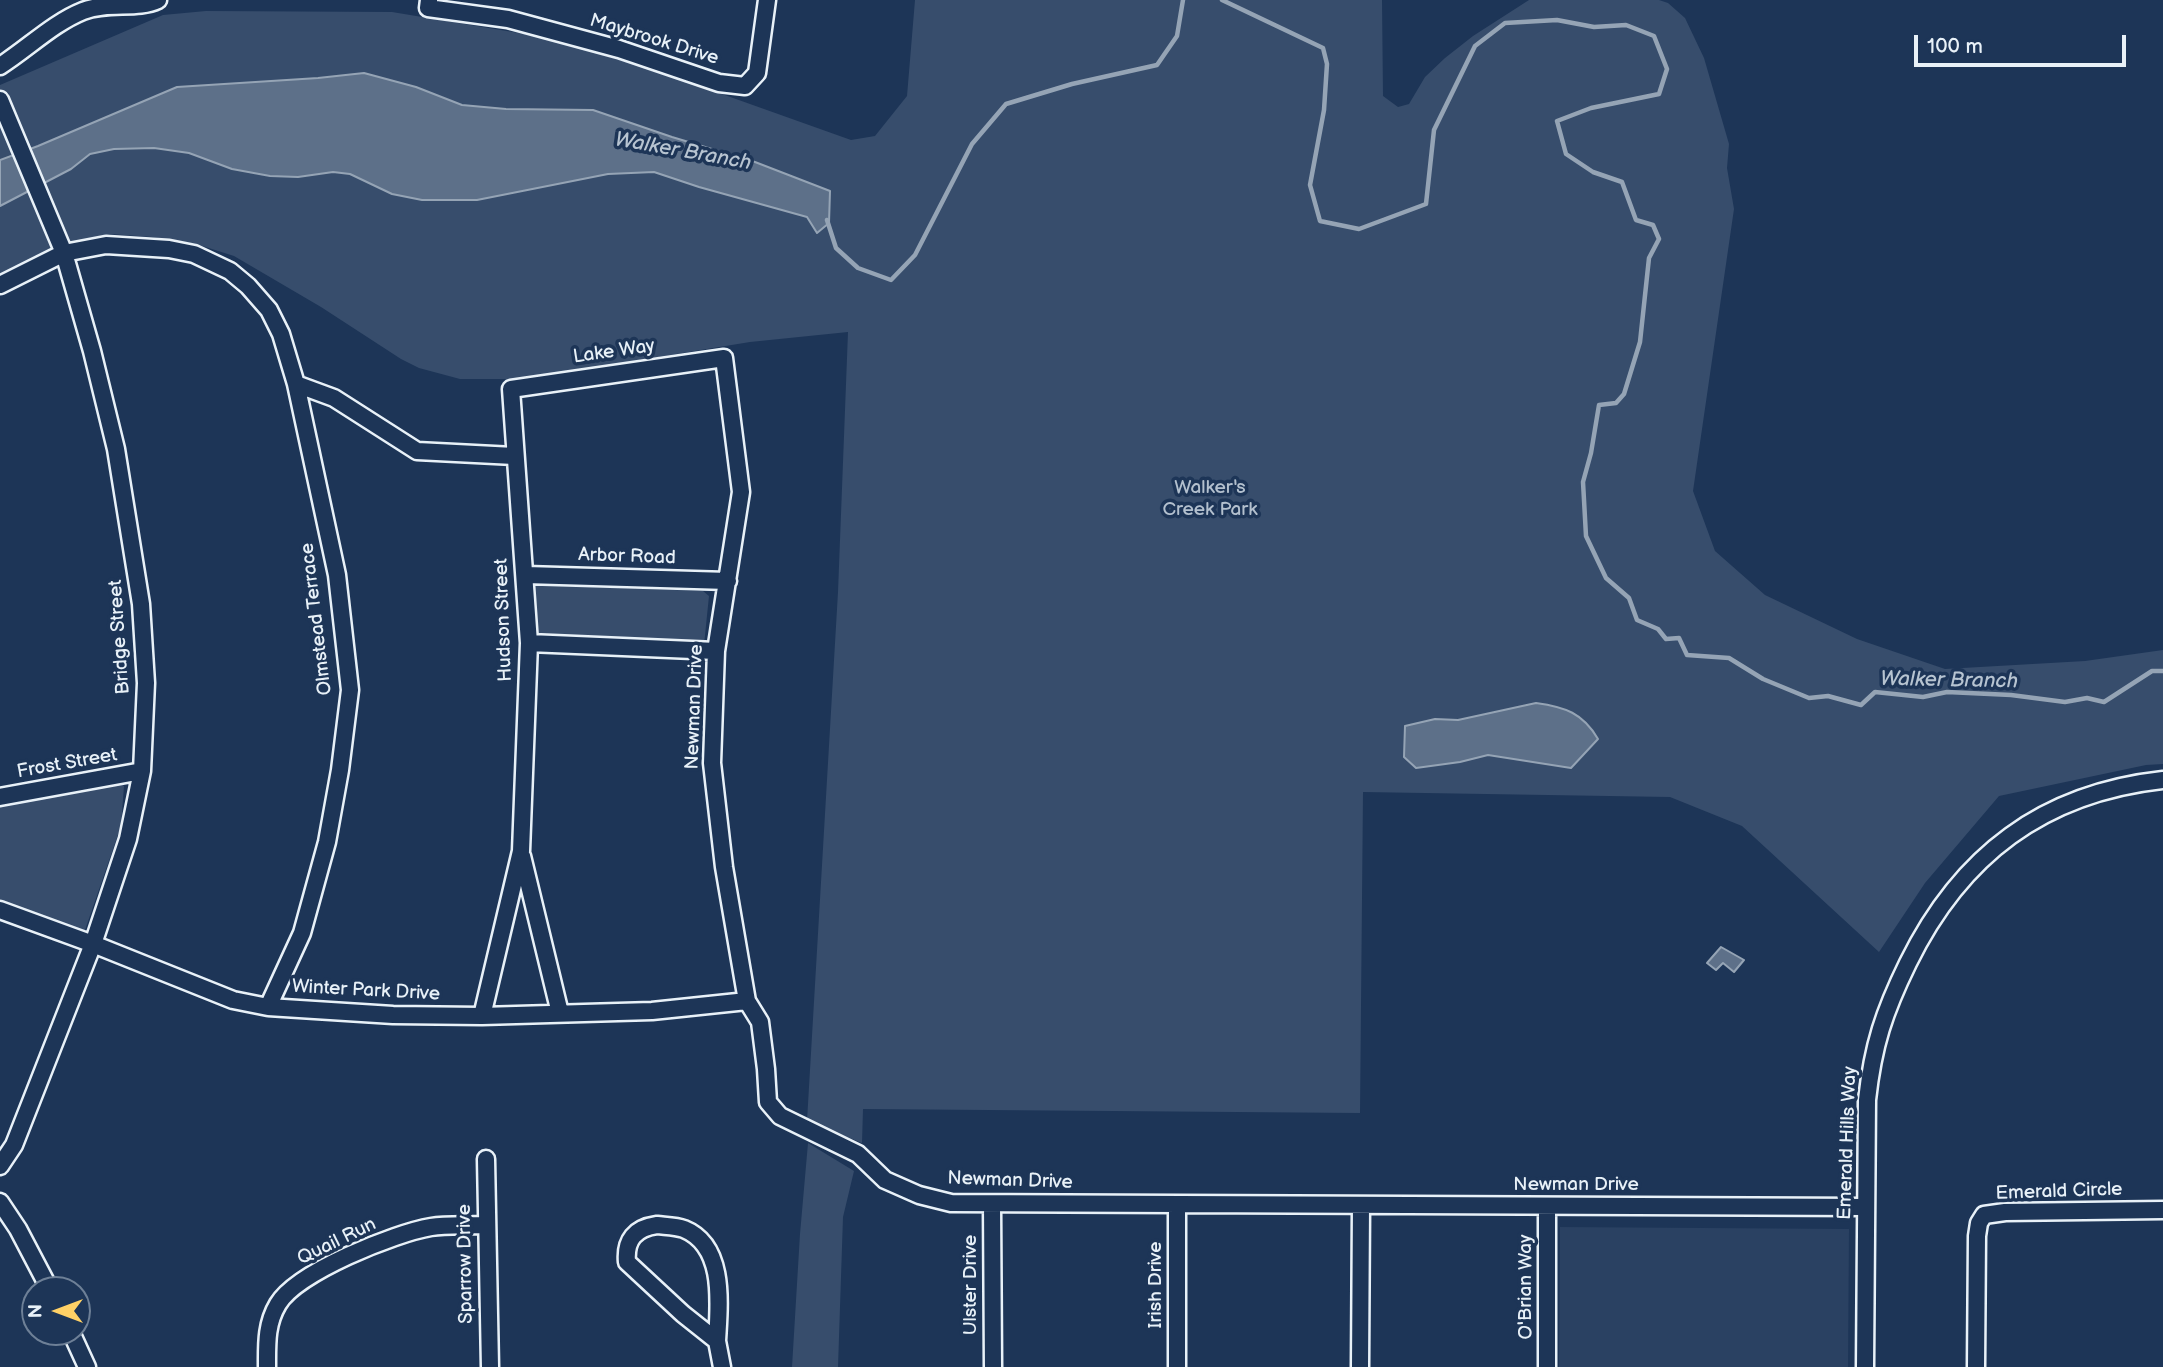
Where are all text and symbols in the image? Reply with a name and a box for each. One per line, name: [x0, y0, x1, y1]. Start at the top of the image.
street label: Maybrook Drive: [587, 10, 721, 70]
scale bar: [1918, 21, 2130, 65]
text: 100 m: [1927, 34, 1983, 59]
water label: Walker Branch: [613, 128, 753, 176]
street label: Lake Way: [572, 335, 656, 369]
park label: Walker's Creek Park: [1162, 477, 1258, 521]
street label: Olmstead Terrace: [296, 542, 338, 696]
street label: Arbor Road: [578, 544, 676, 570]
street label: Hudson Street: [490, 558, 518, 682]
street label: Bridge Street: [105, 579, 135, 695]
street label: Newman Drive: [681, 644, 709, 770]
water label: Walker Branch: [1880, 667, 2018, 695]
street label: Frost Street: [15, 744, 119, 784]
street label: Winter Park Drive: [291, 976, 441, 1006]
street label: Emerald Hills Way: [1834, 1066, 1862, 1220]
street label: Newman Drive: [947, 1167, 1073, 1195]
street label: Newman Drive: [1513, 1174, 1639, 1196]
street label: Emerald Circle: [1995, 1178, 2123, 1206]
street label: Sparrow Drive: [454, 1204, 478, 1324]
street label: Quail Run: [294, 1213, 380, 1271]
street label: O'Brian Way: [1515, 1234, 1537, 1340]
street label: Ulster Drive: [960, 1235, 982, 1335]
street label: Irish Drive: [1145, 1242, 1167, 1328]
north arrow: [21, 1276, 91, 1346]
text: N: [25, 1304, 48, 1318]

